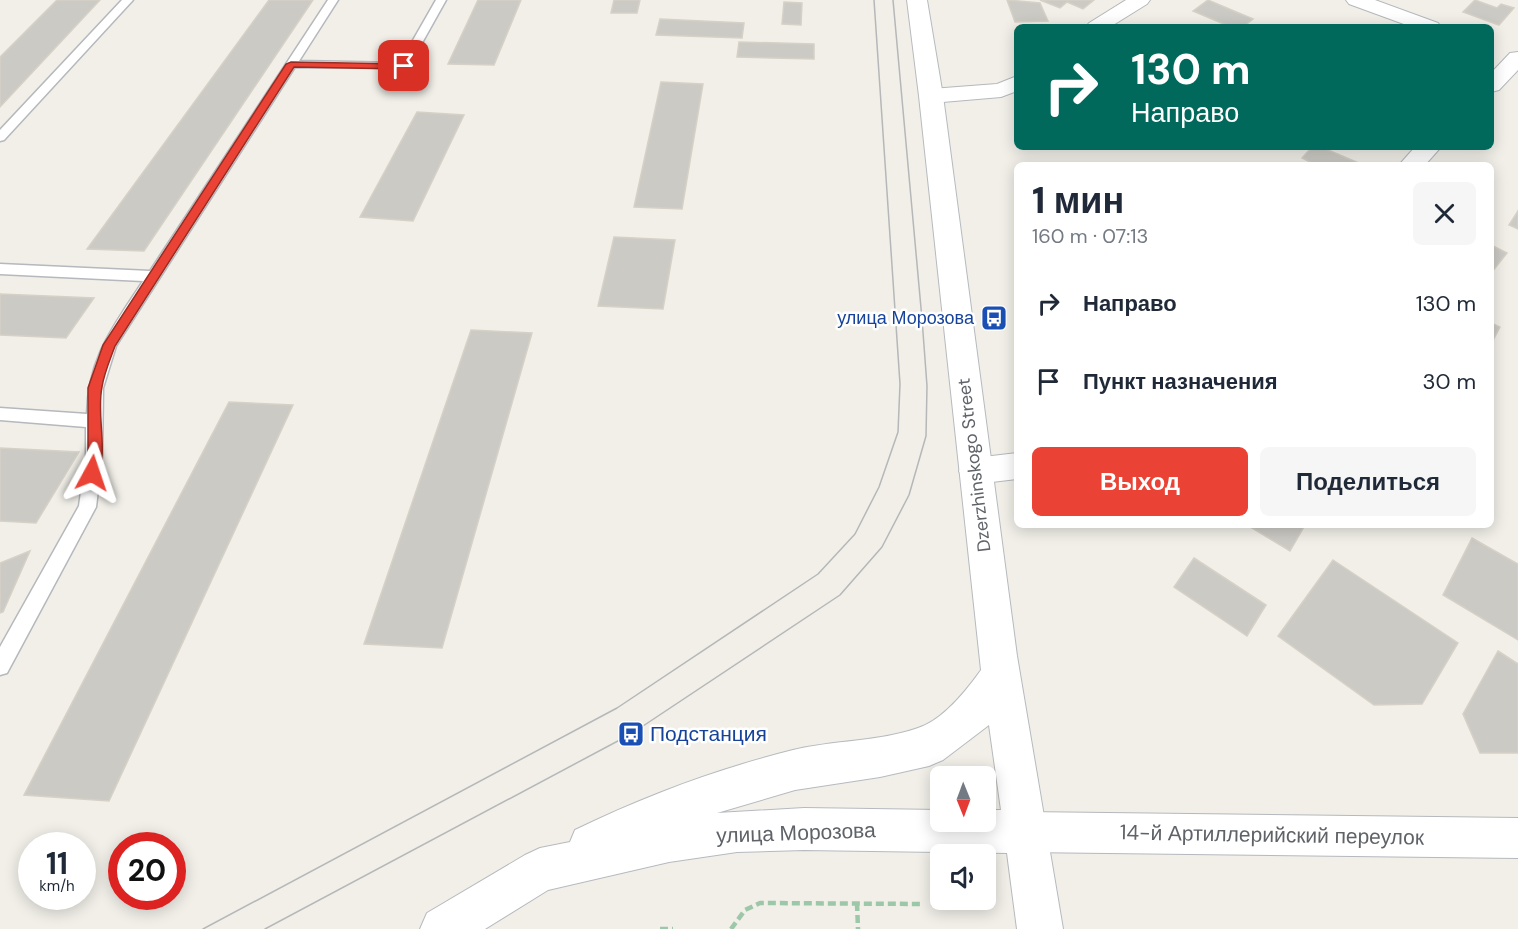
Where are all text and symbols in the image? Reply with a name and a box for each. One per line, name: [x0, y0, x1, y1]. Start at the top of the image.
pin: [378, 40, 429, 91]
text: 130 m: [1131, 42, 1251, 97]
icon: right: [1032, 48, 1110, 126]
icon: arrive: [387, 49, 420, 82]
text: Направо: [1131, 95, 1239, 130]
text: 1 мин: [1032, 177, 1124, 224]
button: close: [1413, 182, 1476, 245]
text: 160 m · 07:13: [1032, 223, 1148, 249]
icon: right: [1032, 287, 1065, 320]
text: Направо: [1083, 289, 1177, 318]
text: 130 m: [1416, 289, 1476, 318]
bus stop icon: улица Морозова: [979, 303, 1009, 333]
place label: улица Морозова: [837, 306, 975, 330]
icon: arrive: [1032, 365, 1065, 398]
text: Пункт назначения: [1083, 367, 1278, 396]
text: 30 m: [1422, 367, 1476, 396]
street label: Dzerzhinskogo Street: [951, 377, 997, 553]
position arrow: [60, 441, 124, 505]
button: Выход: [1032, 447, 1248, 516]
button: Поделиться: [1260, 447, 1476, 516]
bus stop icon: Подстанция: [616, 719, 646, 749]
place label: Подстанция: [650, 720, 767, 748]
north arrow: [930, 766, 996, 832]
map controls: [930, 766, 996, 910]
street label: улица Морозова: [716, 816, 877, 850]
street label: 14-й Артиллерийский переулок: [1120, 818, 1425, 852]
speed limit sign: 20: [108, 832, 186, 910]
text: 11: [46, 844, 68, 883]
button: sound: [930, 844, 996, 910]
text: km/h: [39, 876, 75, 896]

